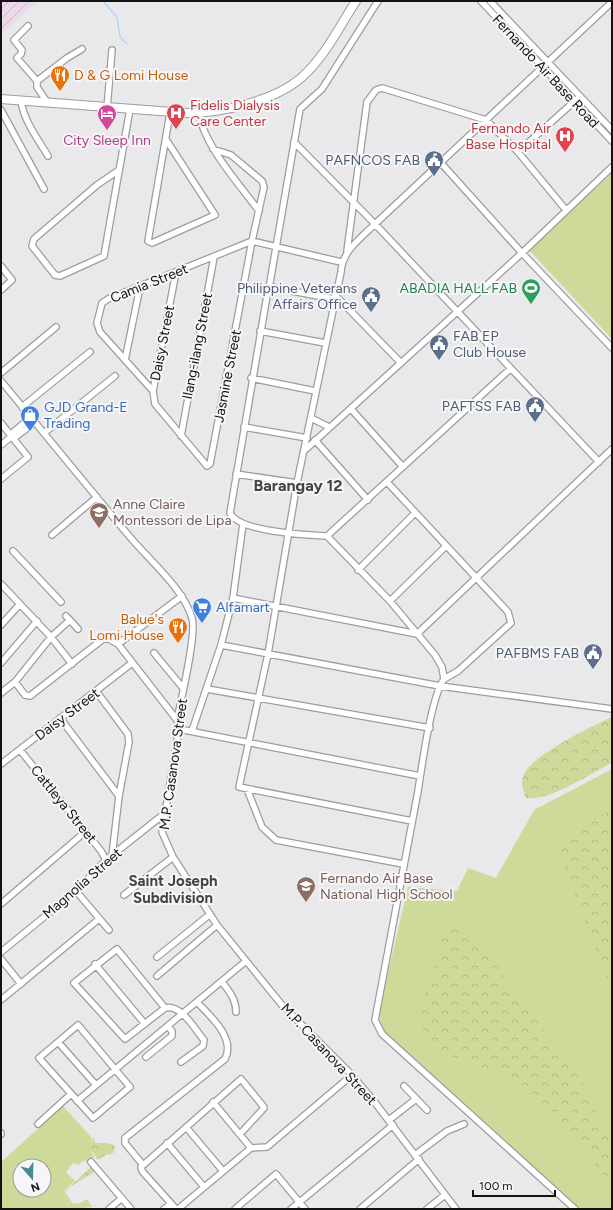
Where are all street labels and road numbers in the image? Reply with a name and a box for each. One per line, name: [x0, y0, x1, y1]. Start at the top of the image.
street label: Fernando Air Base Road: [489, 11, 603, 132]
street label: Camia Street: [108, 260, 190, 307]
street label: Ilang-ilang Street: [179, 291, 216, 401]
street label: Daisy Street: [147, 304, 178, 382]
street label: Jasmine Street: [210, 328, 245, 424]
street label: Daisy Street: [32, 685, 103, 744]
street label: M.P. Casanova Street: [156, 697, 191, 831]
street label: Cattleya Street: [27, 762, 100, 847]
street label: Magnolia Street: [39, 844, 125, 922]
street label: M.P. Casanova Street: [277, 1000, 380, 1109]

